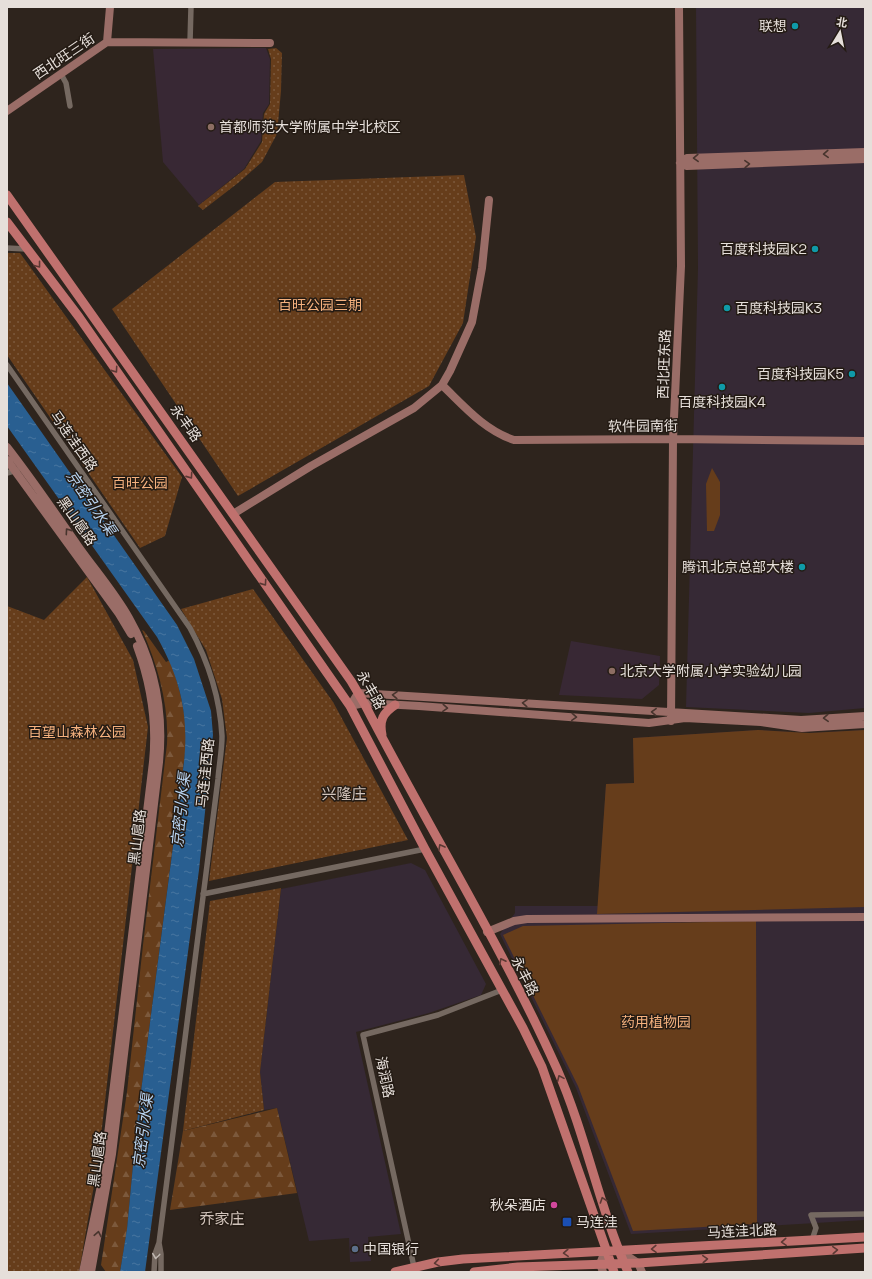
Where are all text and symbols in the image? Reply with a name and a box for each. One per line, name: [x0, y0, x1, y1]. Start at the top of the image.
north arrow: [820, 12, 860, 52]
text: 北: [835, 14, 848, 30]
place label: 联想: [759, 17, 787, 35]
marker: 联想: [790, 21, 800, 31]
street label: 西北旺三街: [30, 29, 98, 83]
place label: 首都师范大学附属中学北校区: [219, 118, 401, 136]
marker: 首都师范大学附属中学北校区: [206, 122, 216, 132]
one-way arrow: [823, 150, 829, 159]
one-way arrow: [693, 154, 699, 162]
one-way arrow: [744, 160, 750, 168]
place label: 百度科技园K2: [720, 240, 807, 258]
marker: 百度科技园K2: [810, 244, 820, 254]
one-way arrow: [34, 260, 41, 267]
park label: 百旺公园三期: [278, 296, 362, 314]
place label: 百度科技园K3: [735, 299, 822, 317]
marker: 百度科技园K3: [722, 303, 732, 313]
street label: 西北旺东路: [654, 329, 674, 399]
one-way arrow: [110, 365, 117, 372]
place label: 百度科技园K5: [757, 365, 844, 383]
marker: 百度科技园K5: [847, 369, 857, 379]
marker: 百度科技园K4: [717, 382, 727, 392]
place label: 百度科技园K4: [678, 393, 766, 411]
street label: 永丰路: [167, 401, 205, 445]
street label: 马连洼西路: [47, 407, 101, 475]
street label: 软件园南街: [608, 416, 678, 436]
water label: 京密引水渠: [62, 467, 122, 541]
one-way arrow: [185, 472, 193, 479]
park label: 百旺公园: [112, 474, 168, 492]
street label: 黑山扈路: [54, 493, 100, 549]
one-way arrow: [66, 528, 73, 535]
place label: 腾讯北京总部大楼: [682, 558, 794, 576]
marker: 腾讯北京总部大楼: [797, 562, 807, 572]
one-way arrow: [259, 578, 266, 585]
place label: 北京大学附属小学实验幼儿园: [620, 662, 802, 680]
marker: 北京大学附属小学实验幼儿园: [607, 666, 617, 676]
street label: 永丰路: [353, 667, 389, 713]
one-way arrow: [392, 691, 398, 699]
one-way arrow: [522, 699, 528, 708]
one-way arrow: [442, 703, 448, 712]
one-way arrow: [651, 708, 657, 716]
one-way arrow: [571, 713, 577, 722]
one-way arrow: [823, 714, 829, 723]
park label: 百望山森林公园: [28, 723, 126, 741]
street label: 马连洼西路: [192, 737, 218, 809]
water label: 京密引水渠: [167, 770, 194, 848]
district label: 兴隆庄: [321, 784, 367, 803]
street label: 黑山扈路: [125, 808, 149, 866]
one-way arrow: [438, 844, 446, 851]
street label: 永丰路: [507, 953, 543, 999]
one-way arrow: [500, 958, 507, 966]
park label: 药用植物园: [621, 1013, 691, 1031]
street label: 海润路: [372, 1055, 398, 1099]
one-way arrow: [557, 1074, 565, 1082]
water label: 京密引水渠: [129, 1091, 157, 1169]
street label: 黑山扈路: [84, 1130, 110, 1188]
place label: 秋朵酒店: [490, 1196, 546, 1214]
one-way arrow: [599, 1197, 608, 1204]
marker: 秋朵酒店: [549, 1200, 559, 1210]
district label: 乔家庄: [199, 1209, 245, 1228]
place label: 马连洼: [576, 1213, 618, 1231]
marker: 马连洼: [561, 1216, 573, 1228]
street label: 马连洼北路: [707, 1220, 777, 1242]
one-way arrow: [94, 1231, 102, 1237]
one-way arrow: [781, 1238, 787, 1247]
place label: 中国银行: [363, 1240, 419, 1258]
marker: 中国银行: [350, 1244, 360, 1254]
one-way arrow: [651, 1245, 657, 1253]
one-way arrow: [832, 1246, 838, 1255]
one-way arrow: [563, 1249, 569, 1258]
one-way arrow: [152, 1253, 161, 1260]
one-way arrow: [702, 1254, 708, 1263]
one-way arrow: [434, 1258, 440, 1267]

